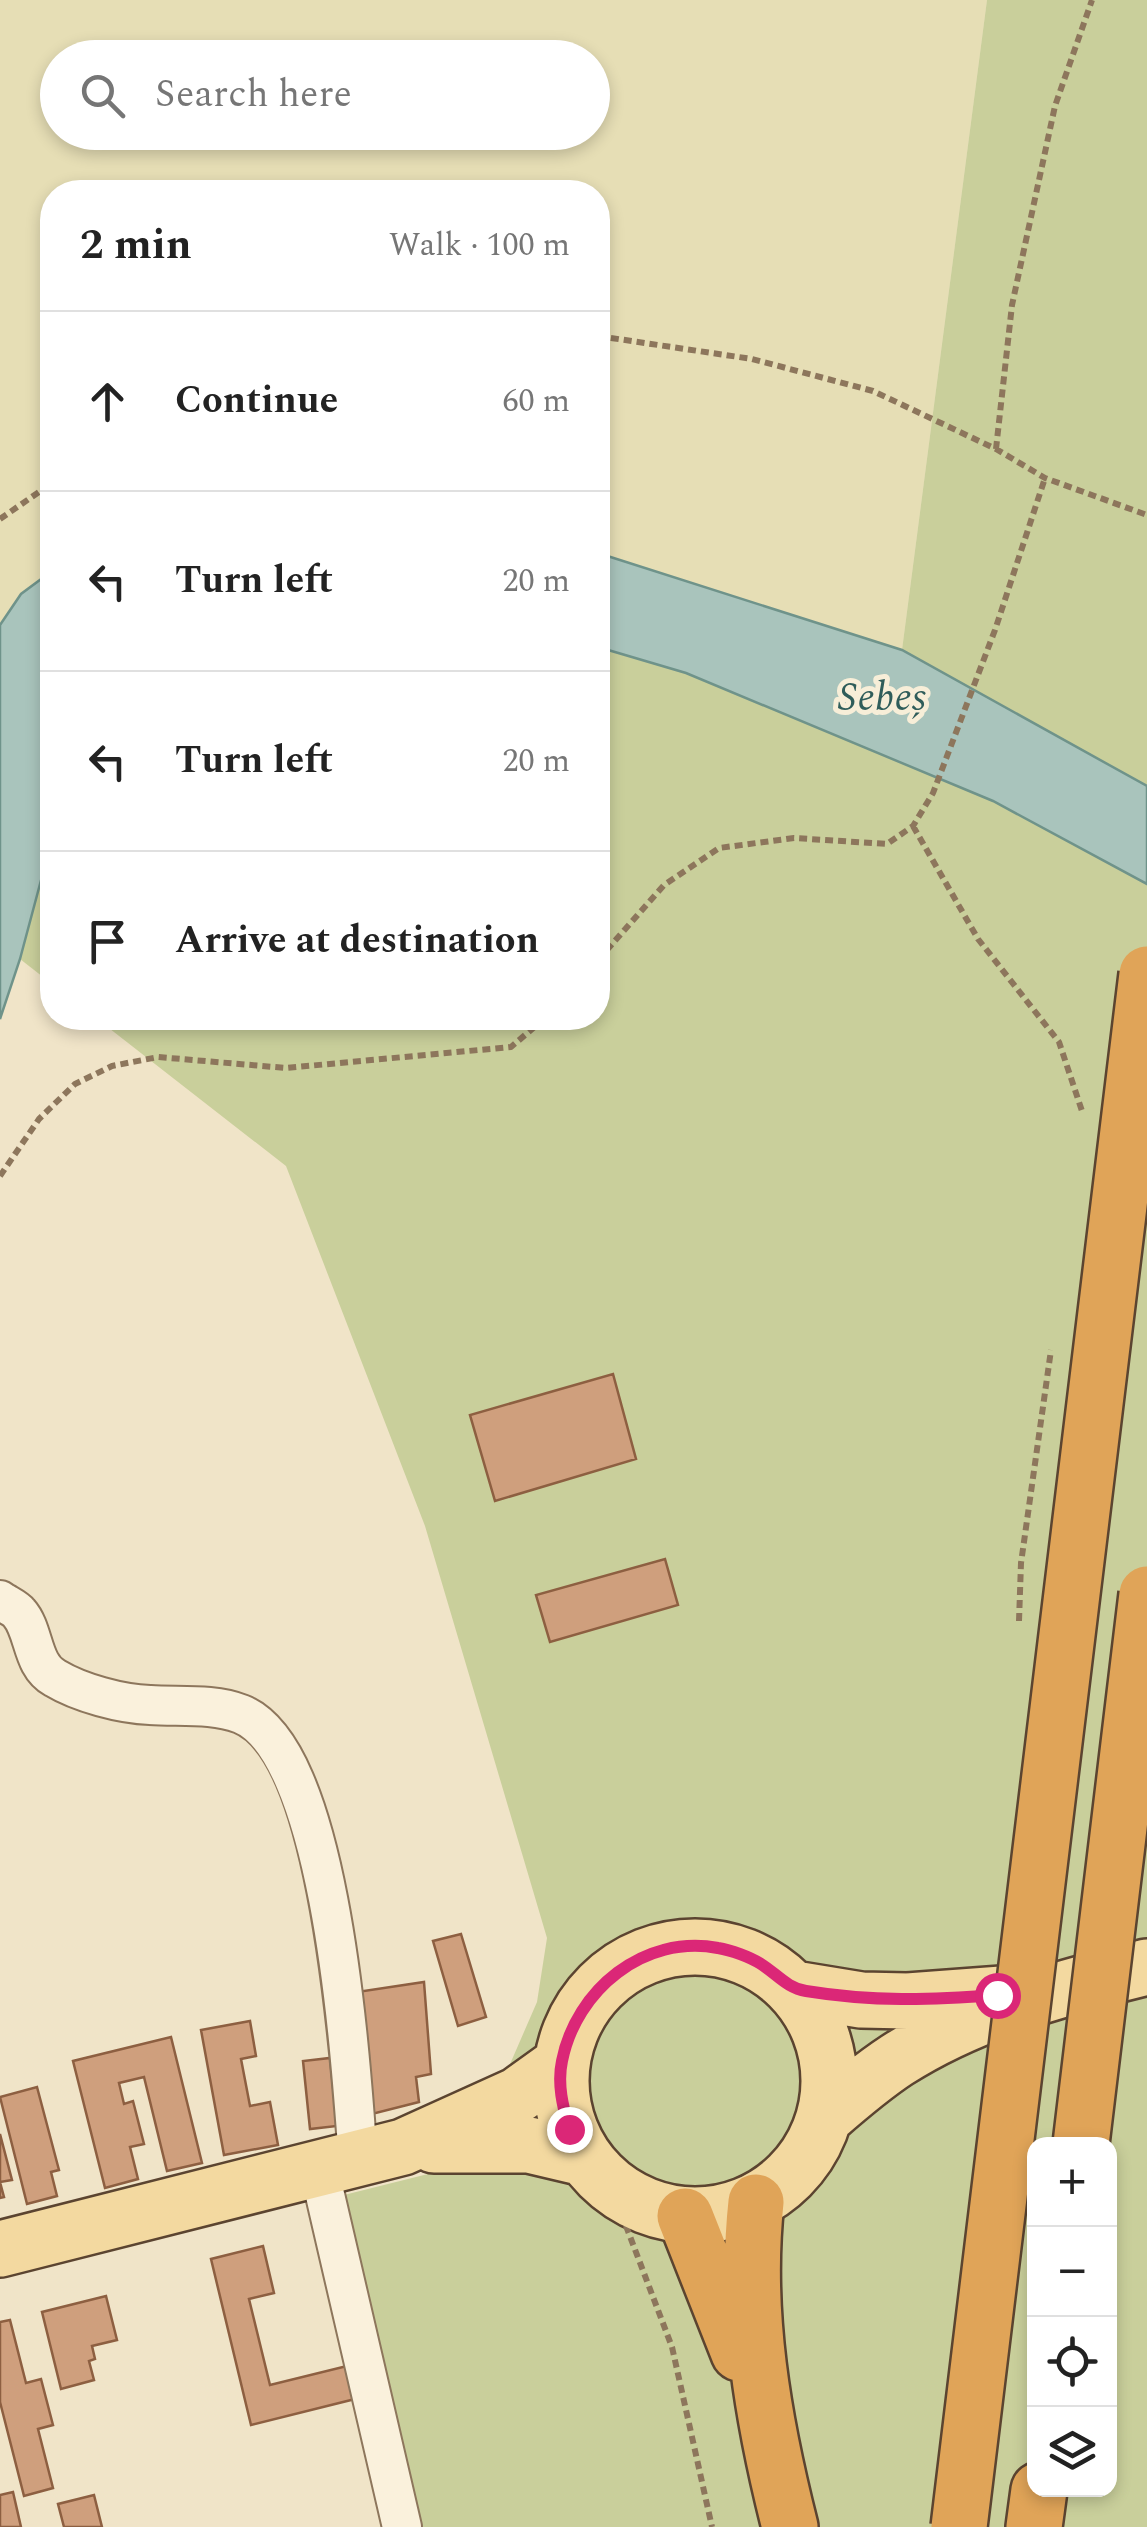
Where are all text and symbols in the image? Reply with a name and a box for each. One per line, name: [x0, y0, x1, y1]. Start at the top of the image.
search box: [40, 40, 610, 150]
text: Search here: [155, 66, 352, 124]
icon: search: [75, 68, 130, 123]
text: 2 min: [80, 214, 192, 277]
text: Walk · 100 m: [389, 221, 570, 270]
text: Continue: [175, 372, 338, 430]
icon: ahead: [80, 374, 135, 429]
text: 60 m: [502, 377, 570, 426]
text: Turn left: [175, 552, 333, 610]
icon: left: [80, 554, 135, 609]
text: 20 m: [502, 557, 570, 606]
water label: Sebeș: [838, 668, 926, 729]
text: Turn left: [175, 732, 333, 790]
icon: left: [80, 734, 135, 789]
text: 20 m: [502, 737, 570, 786]
text: Arrive at destination: [175, 912, 539, 970]
icon: arrive: [80, 914, 135, 969]
route start: [975, 1973, 1021, 2019]
route end: [547, 2107, 593, 2153]
map controls: [1027, 2137, 1117, 2497]
button: +: [1027, 2137, 1117, 2227]
button: −: [1027, 2227, 1117, 2317]
button: locate: [1027, 2317, 1117, 2407]
button: layers: [1027, 2407, 1117, 2497]

